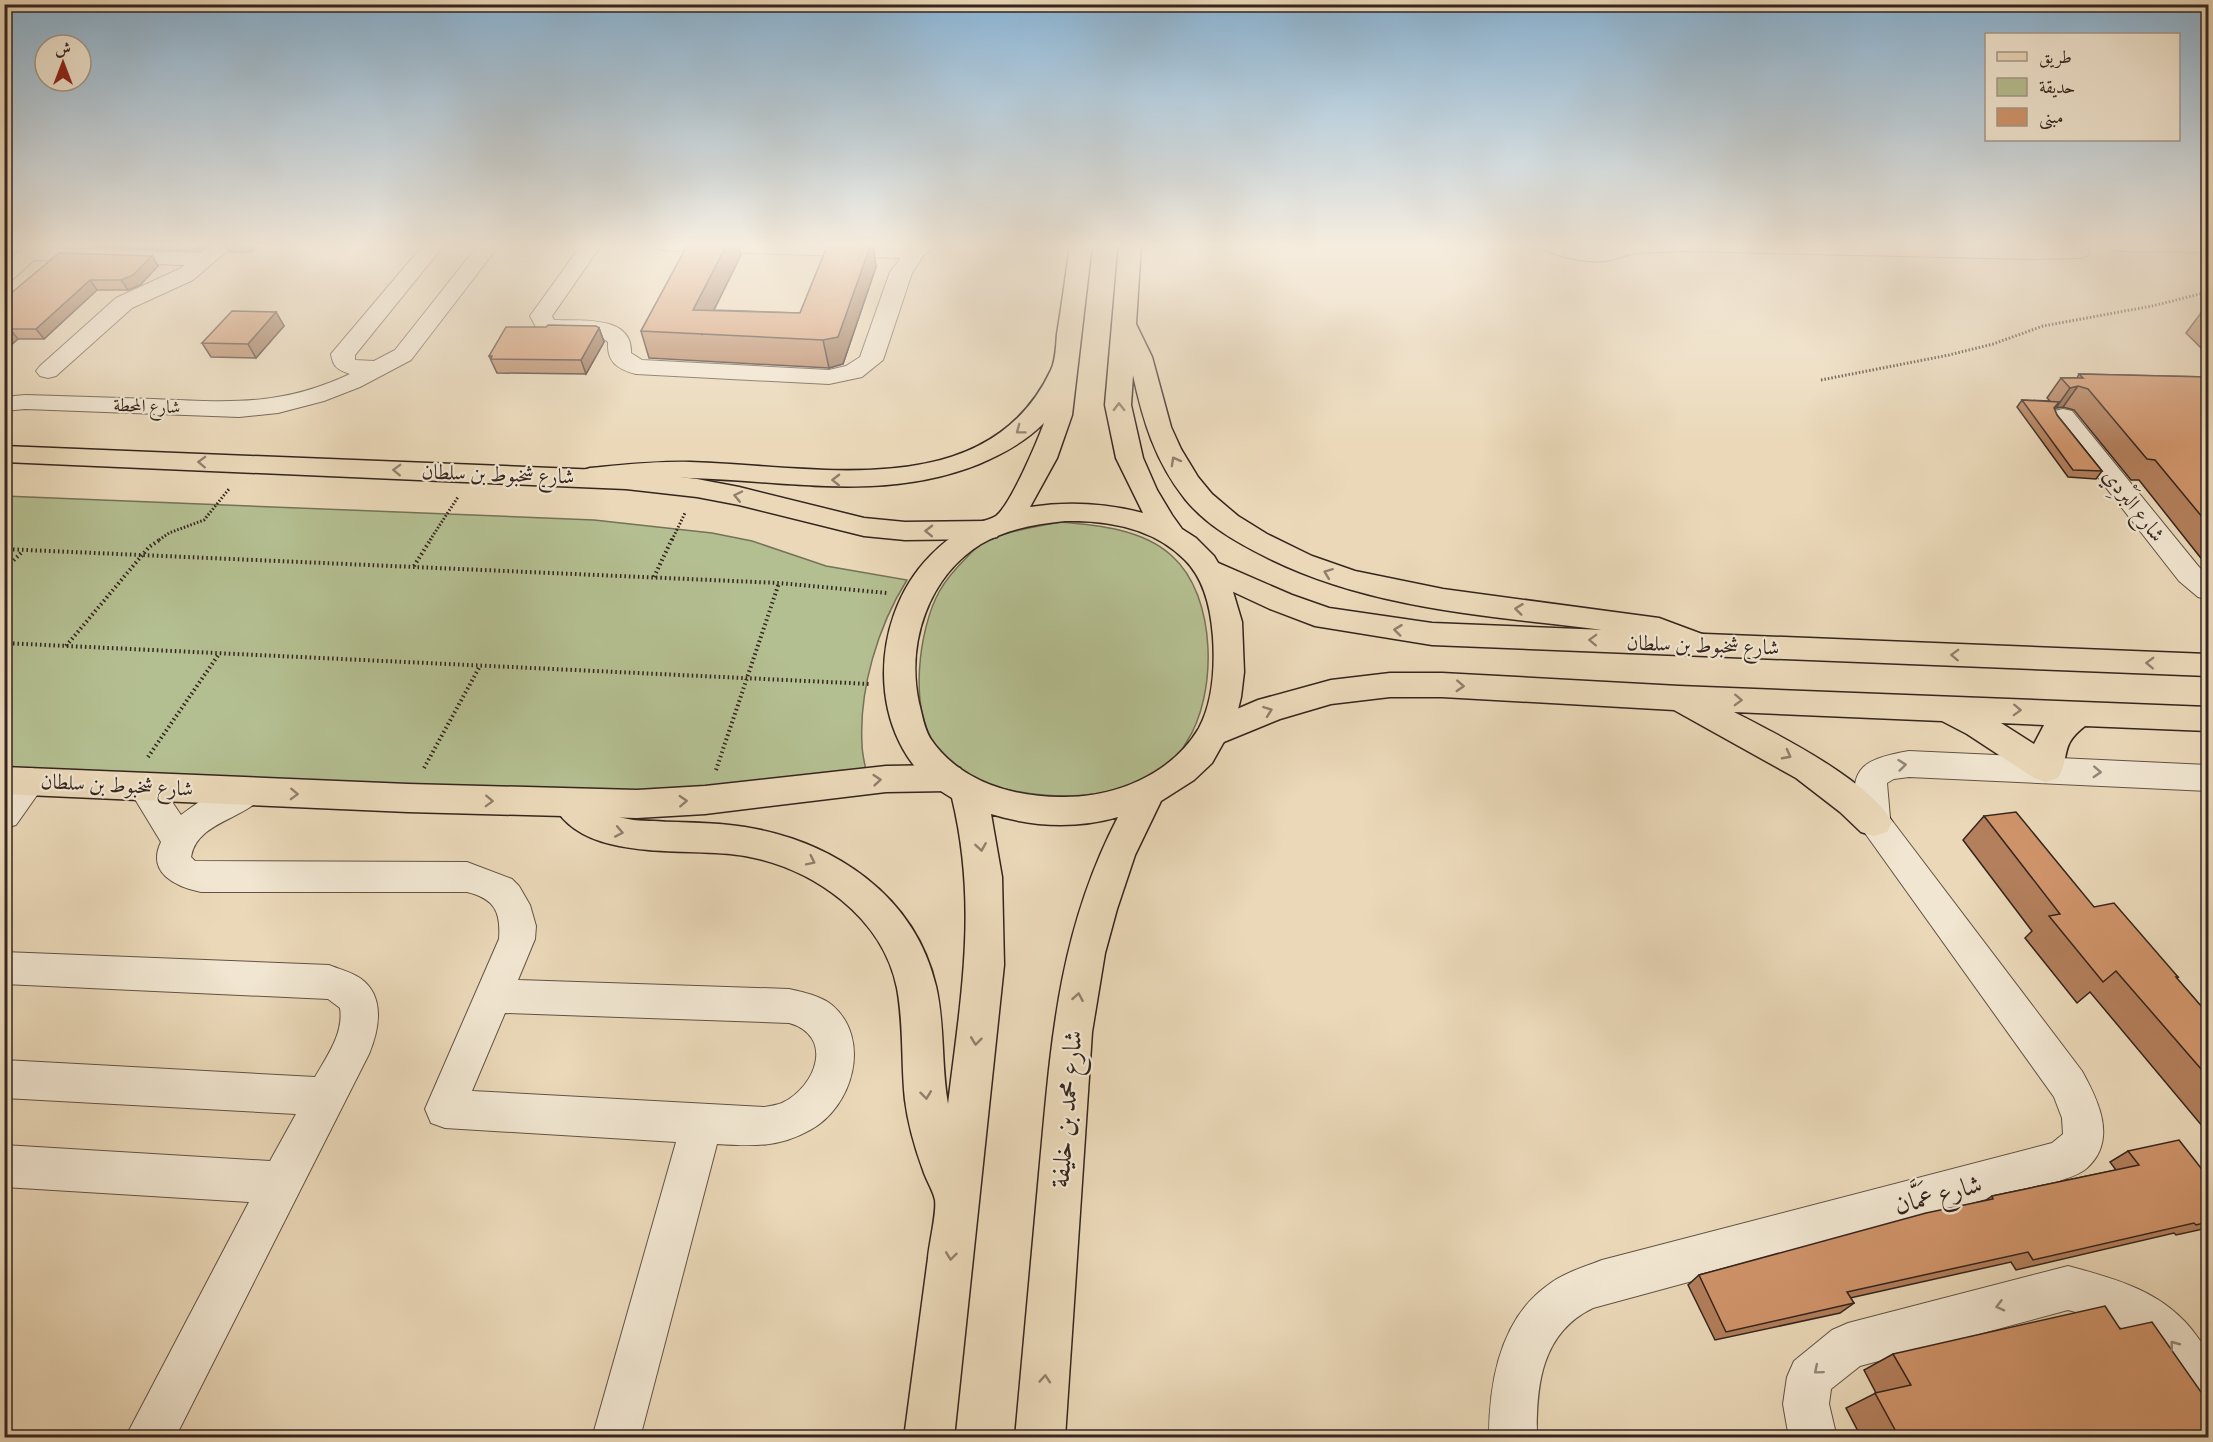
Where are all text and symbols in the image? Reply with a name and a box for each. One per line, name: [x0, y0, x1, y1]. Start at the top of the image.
north arrow: [33, 33, 93, 93]
legend: [1985, 33, 2180, 141]
text: ش: [55, 38, 71, 59]
text: طريق: [2039, 45, 2072, 69]
text: حديقة: [2039, 75, 2075, 98]
text: مبنى: [2039, 105, 2064, 130]
street label: شارع المحطة: [113, 393, 181, 422]
one-way arrow: [1113, 402, 1125, 411]
one-way arrow: [1016, 423, 1027, 434]
one-way arrow: [198, 456, 207, 469]
street label: شارع شخبوط بن سلطان: [421, 457, 575, 495]
one-way arrow: [1171, 457, 1182, 467]
street label: شارع البَرْدِي: [2093, 461, 2173, 550]
one-way arrow: [393, 463, 402, 476]
one-way arrow: [831, 474, 840, 486]
one-way arrow: [733, 490, 743, 503]
one-way arrow: [924, 525, 933, 537]
one-way arrow: [1323, 568, 1334, 581]
one-way arrow: [1515, 603, 1524, 616]
one-way arrow: [1393, 624, 1402, 636]
street label: شارع شخبوط بن سلطان: [1626, 628, 1780, 666]
one-way arrow: [1588, 634, 1597, 647]
one-way arrow: [1951, 649, 1960, 661]
one-way arrow: [2146, 656, 2155, 669]
one-way arrow: [1455, 680, 1464, 693]
one-way arrow: [1734, 694, 1743, 707]
one-way arrow: [2013, 704, 2022, 717]
one-way arrow: [1262, 705, 1273, 718]
one-way arrow: [1781, 748, 1791, 759]
one-way arrow: [1898, 759, 1907, 772]
one-way arrow: [2093, 766, 2102, 779]
street label: شارع شخبوط بن سلطان: [40, 767, 194, 807]
one-way arrow: [873, 774, 882, 787]
one-way arrow: [289, 787, 298, 800]
one-way arrow: [484, 795, 493, 807]
one-way arrow: [679, 795, 688, 808]
one-way arrow: [614, 825, 624, 838]
one-way arrow: [974, 842, 987, 852]
one-way arrow: [804, 854, 815, 865]
one-way arrow: [1071, 992, 1084, 1002]
street label: شارع محمد بن خليفة: [1042, 1029, 1095, 1190]
one-way arrow: [970, 1037, 983, 1046]
one-way arrow: [919, 1090, 931, 1099]
street label: شارع عَمَّان: [1889, 1162, 1987, 1227]
one-way arrow: [946, 1251, 958, 1261]
one-way arrow: [1995, 1299, 2006, 1311]
one-way arrow: [2171, 1340, 2182, 1351]
one-way arrow: [1814, 1362, 1825, 1373]
one-way arrow: [1038, 1375, 1051, 1384]

